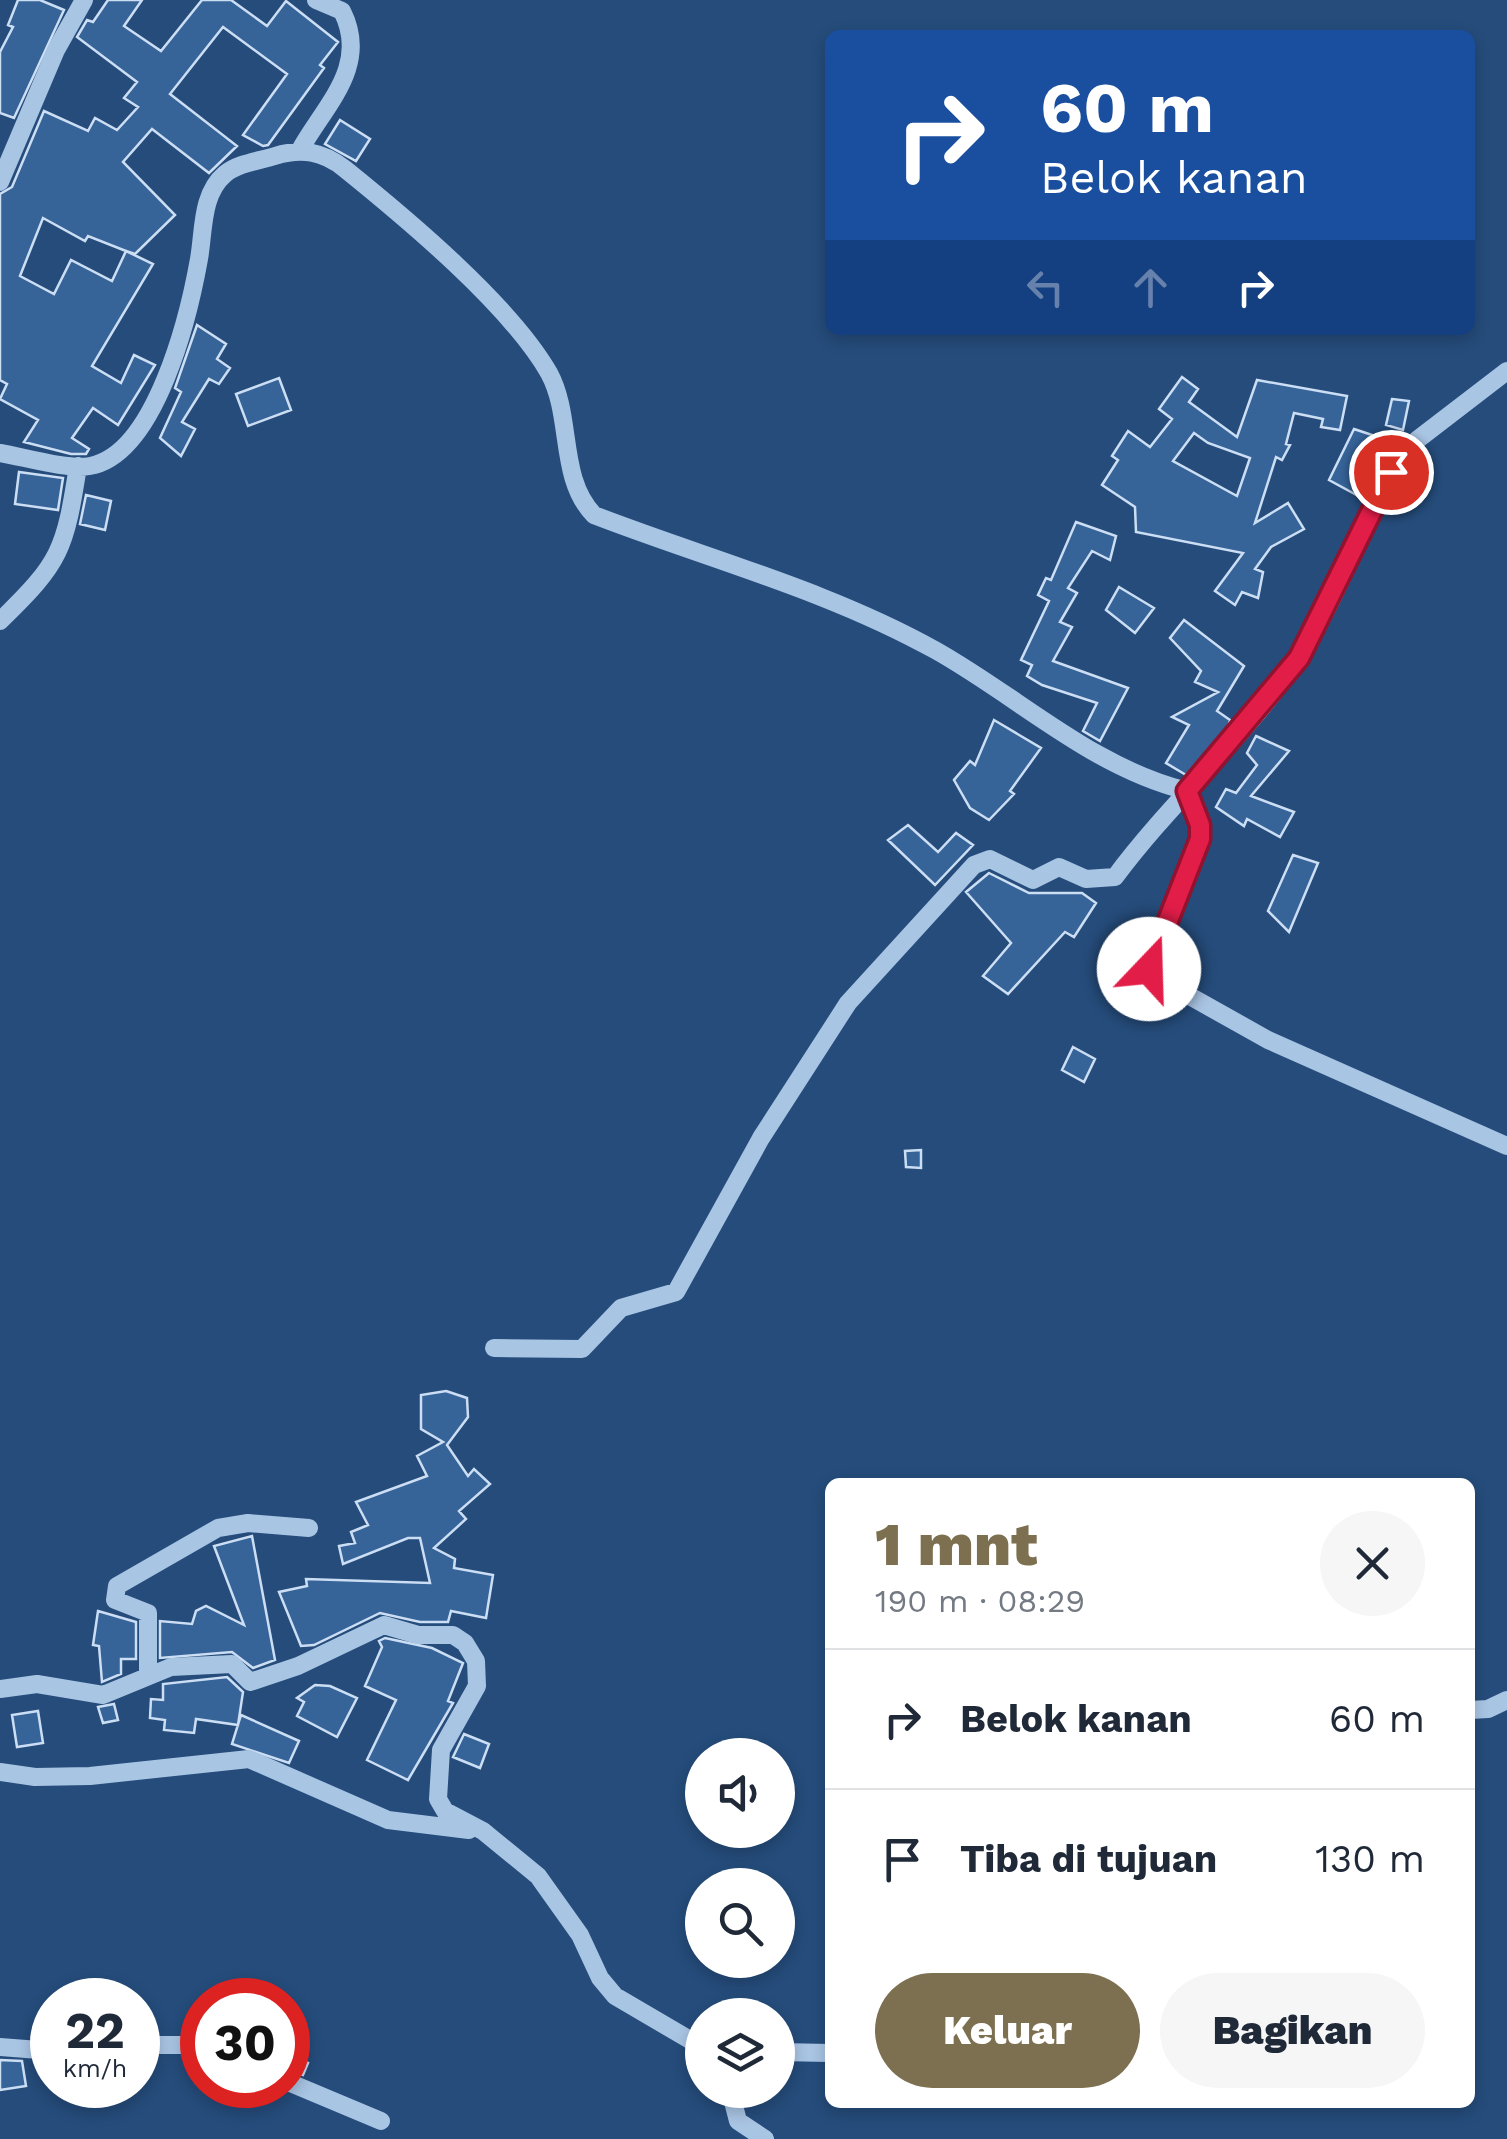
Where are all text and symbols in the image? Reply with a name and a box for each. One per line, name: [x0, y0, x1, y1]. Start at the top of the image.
text: 60 m: [1040, 67, 1214, 149]
icon: right: [875, 70, 1005, 200]
text: Belok kanan: [1040, 151, 1308, 204]
icon: left: [1018, 260, 1073, 315]
icon: ahead: [1123, 260, 1178, 315]
icon: right: [1228, 260, 1283, 315]
pin: [1349, 430, 1434, 515]
icon: arrive: [1364, 445, 1419, 500]
position arrow: [1097, 917, 1201, 1021]
text: 1 mnt: [875, 1509, 1038, 1580]
button: close: [1320, 1511, 1425, 1616]
text: 190 m · 08:29: [875, 1582, 1085, 1620]
icon: right: [875, 1692, 930, 1747]
text: Belok kanan: [960, 1697, 1192, 1741]
text: 60 m: [1329, 1697, 1425, 1741]
map controls: [685, 1738, 795, 2108]
button: sound: [685, 1738, 795, 1848]
icon: arrive: [875, 1832, 930, 1887]
text: Tiba di tujuan: [960, 1837, 1217, 1881]
text: 130 m: [1315, 1837, 1425, 1881]
button: search: [685, 1868, 795, 1978]
button: Keluar: [875, 1973, 1140, 2088]
button: Bagikan: [1160, 1973, 1425, 2088]
speed limit sign: 30: [180, 1978, 310, 2108]
button: layers: [685, 1998, 795, 2108]
text: 22: [65, 2001, 125, 2060]
text: km/h: [63, 2054, 127, 2083]

